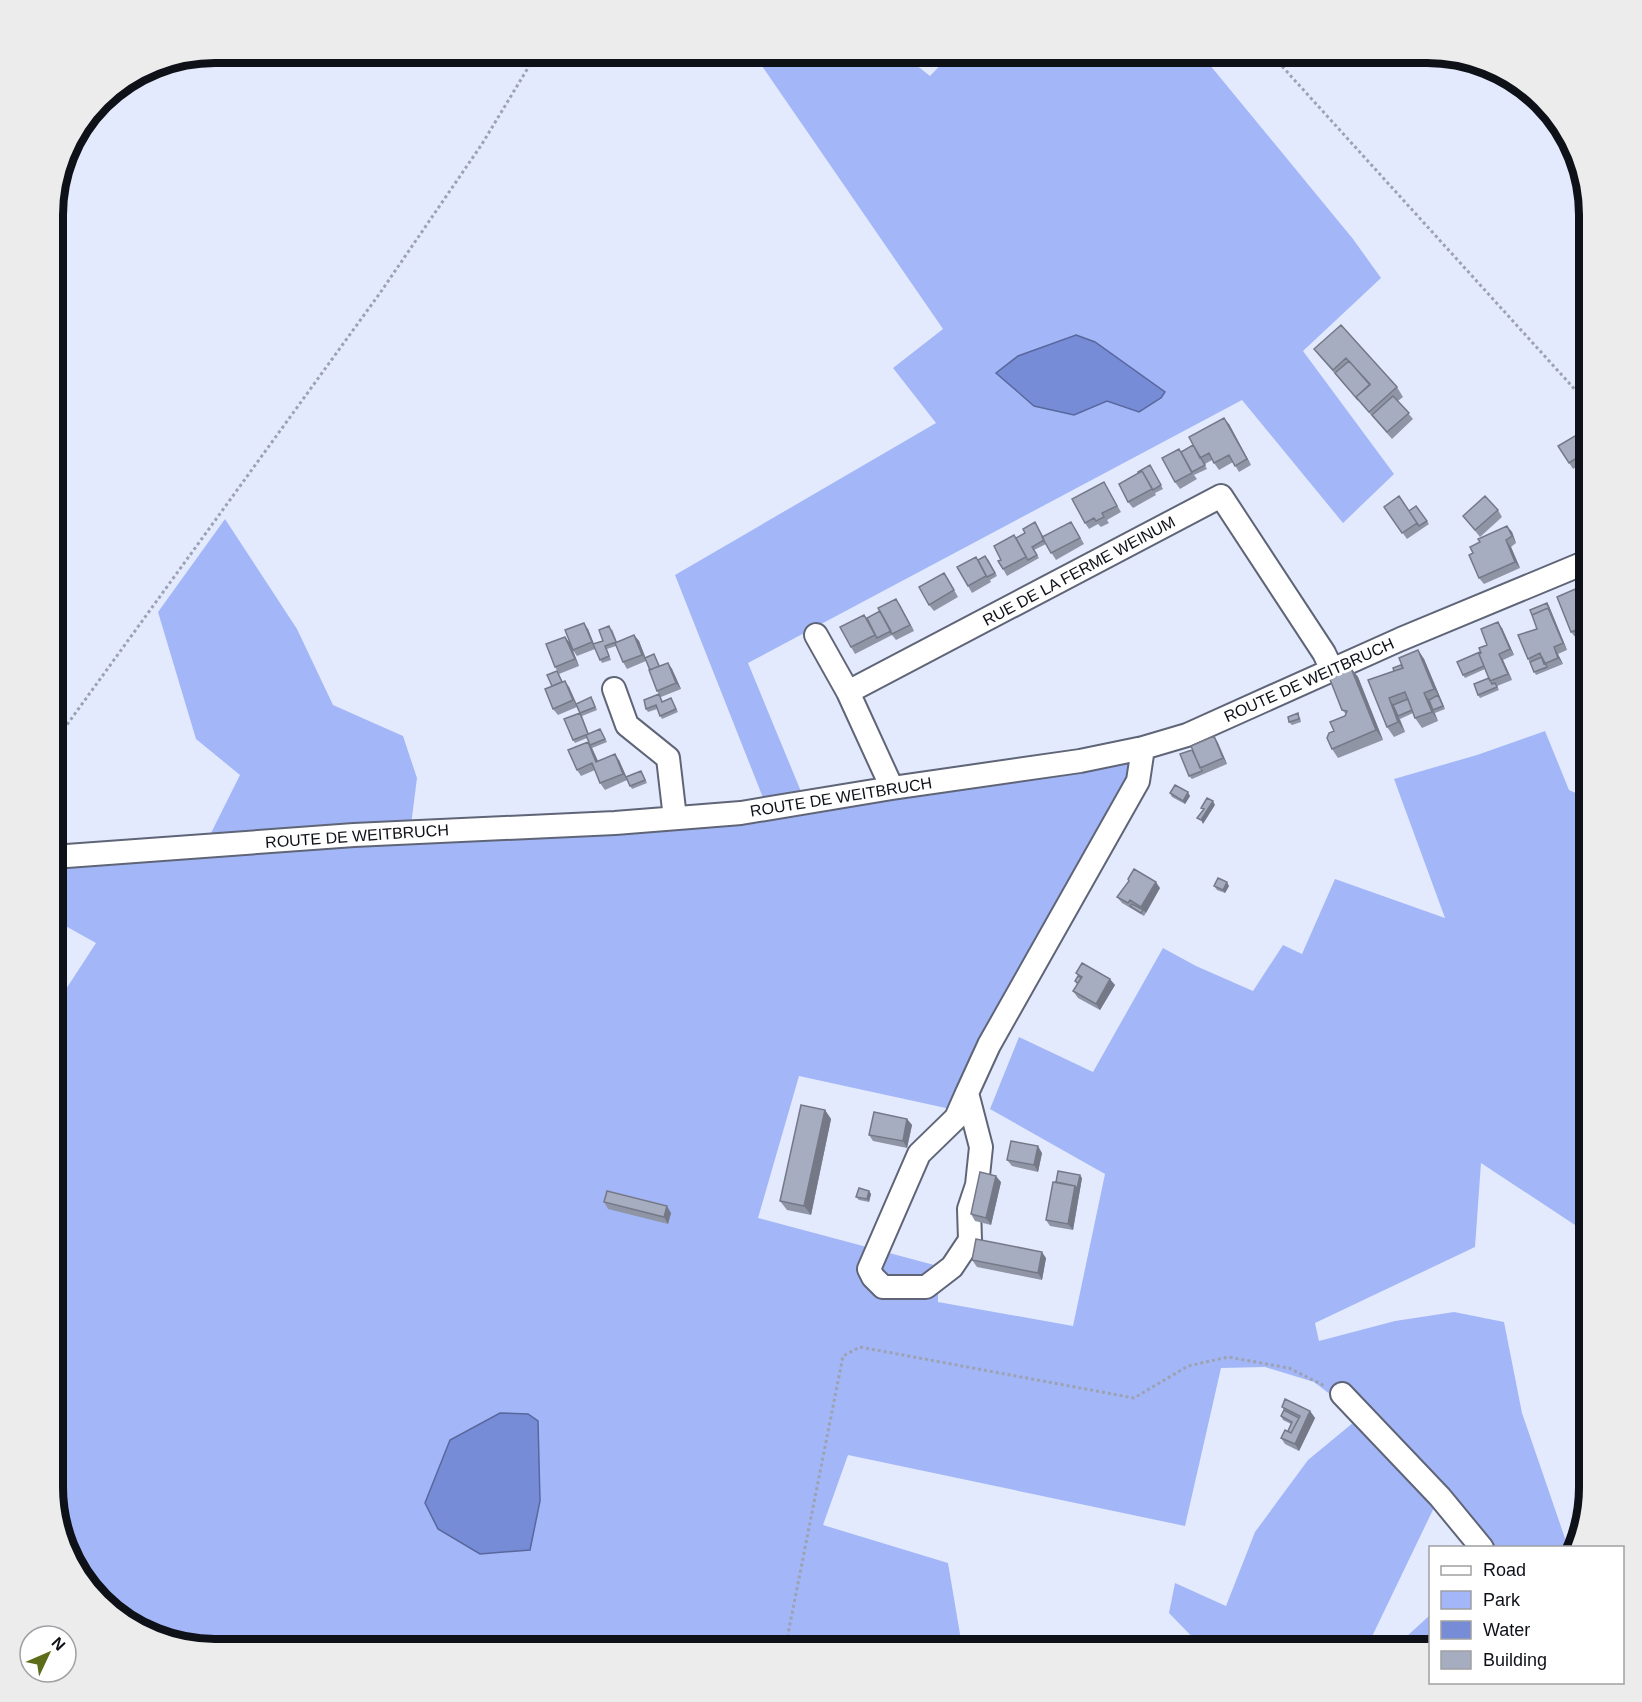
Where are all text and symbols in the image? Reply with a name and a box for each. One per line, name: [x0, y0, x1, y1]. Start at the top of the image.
street label: RUE DE LA FERME WEINUM: [980, 513, 1178, 629]
street label: ROUTE DE WEITBRUCH: [1221, 635, 1397, 725]
street label: ROUTE DE WEITBRUCH: [749, 774, 933, 820]
street label: ROUTE DE WEITBRUCH: [265, 821, 449, 851]
legend: [1429, 1546, 1624, 1684]
text: Road: [1483, 1560, 1526, 1580]
text: Park: [1483, 1590, 1521, 1610]
text: Water: [1483, 1620, 1530, 1640]
north arrow: [18, 1624, 78, 1684]
text: N: [48, 1634, 69, 1654]
text: Building: [1483, 1650, 1547, 1670]

